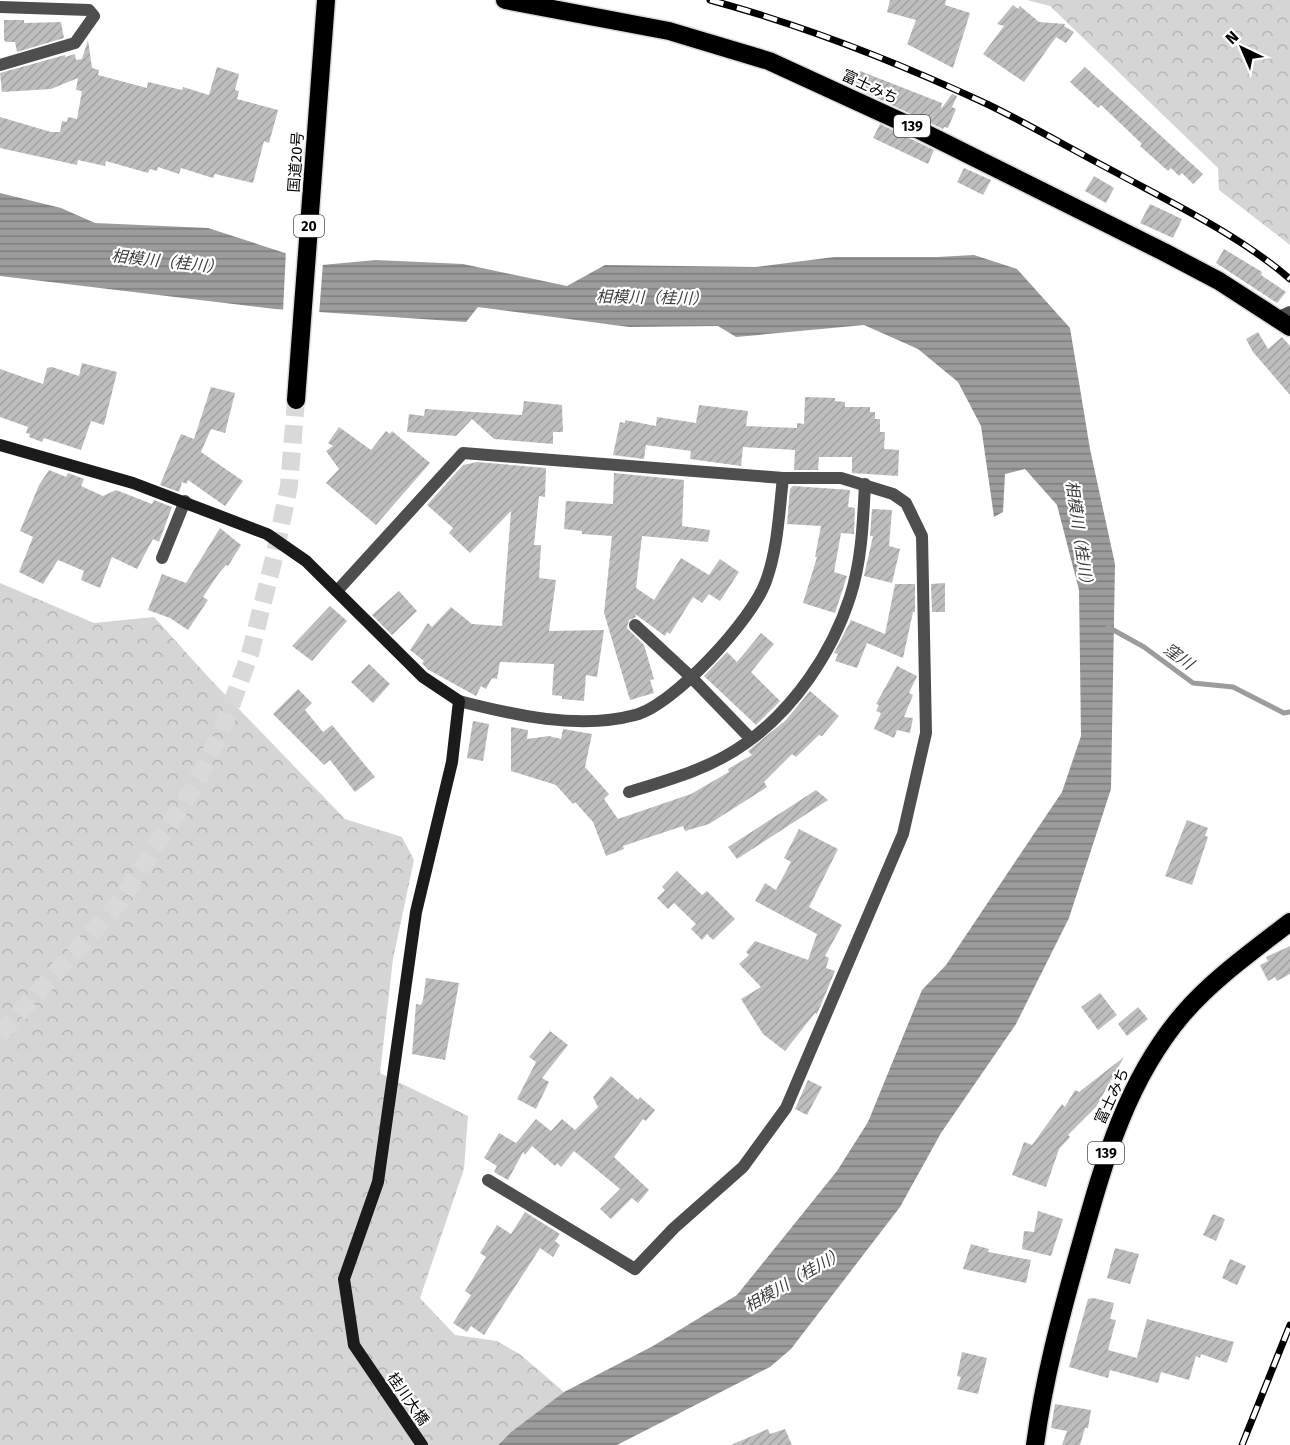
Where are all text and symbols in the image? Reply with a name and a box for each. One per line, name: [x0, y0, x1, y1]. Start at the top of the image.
north arrow: [1212, 18, 1272, 78]
text: N: [1222, 27, 1242, 48]
street label: 富士みち: [839, 66, 901, 108]
road number: 139: [894, 115, 930, 137]
street label: 国道20号: [285, 131, 307, 193]
road number: 20: [294, 215, 324, 237]
water label: 相模川（桂川）: [110, 246, 224, 277]
water label: 相模川（桂川）: [596, 287, 708, 308]
water label: 相模川（桂川）: [1062, 479, 1097, 593]
water label: 窪川: [1160, 639, 1199, 675]
street label: 富士みち: [1091, 1065, 1133, 1127]
road number: 139: [1088, 1142, 1124, 1164]
water label: 相模川（桂川）: [741, 1243, 848, 1316]
street label: 桂川大橋: [383, 1369, 433, 1429]

